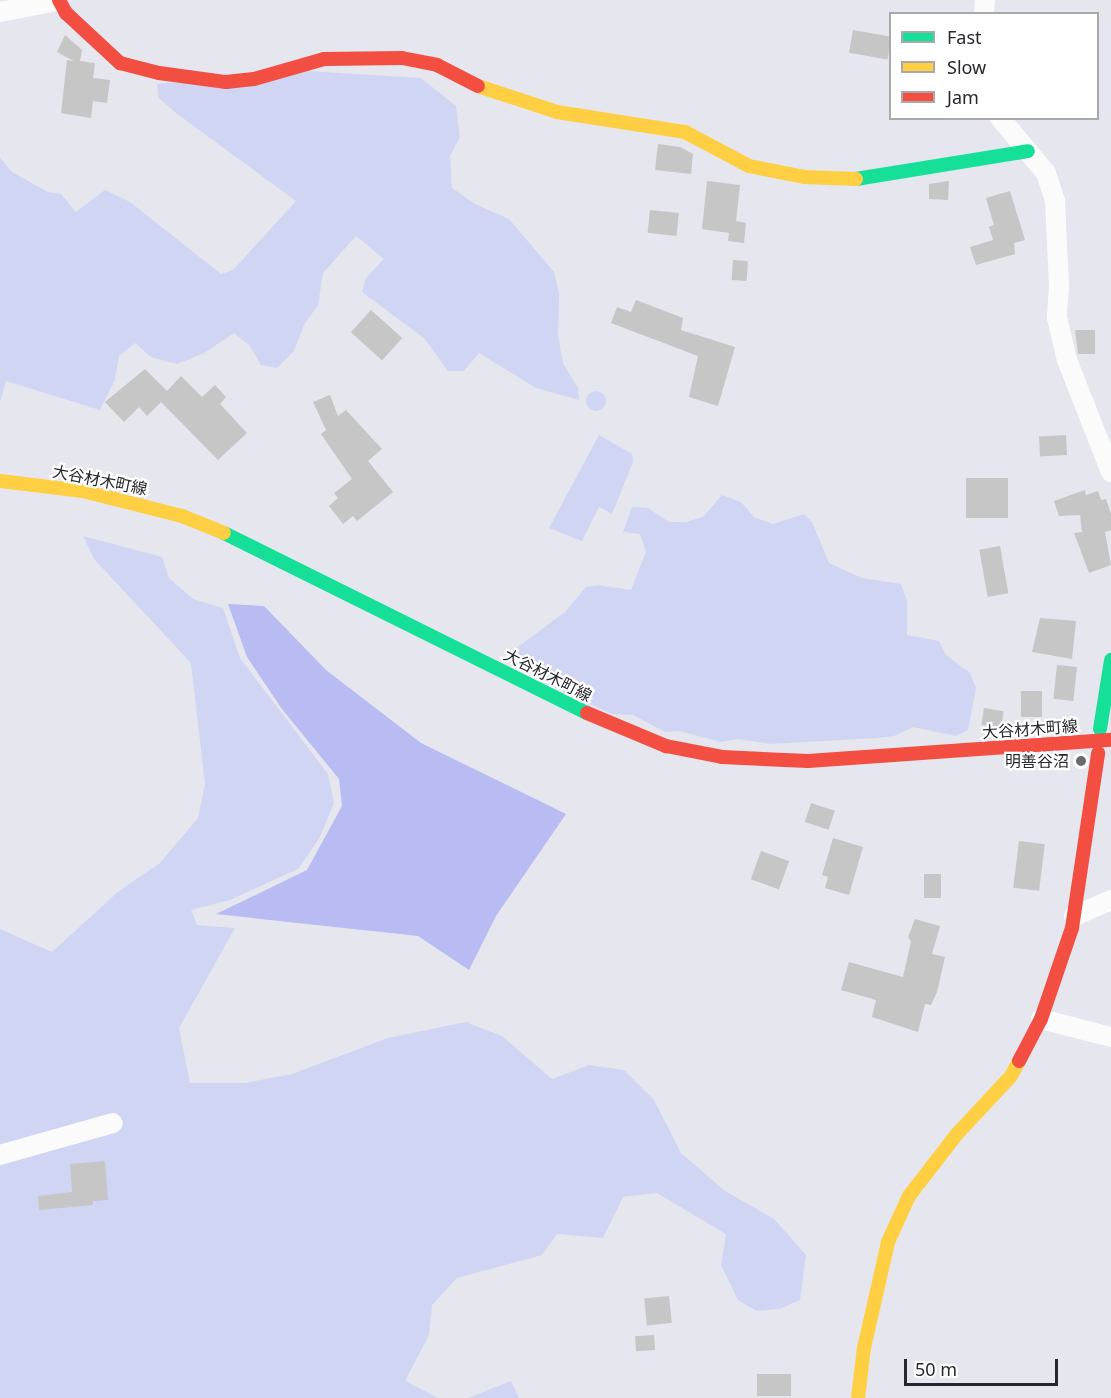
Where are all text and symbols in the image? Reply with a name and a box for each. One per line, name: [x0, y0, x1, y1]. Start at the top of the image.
legend: [889, 12, 1099, 120]
text: Fast: [947, 25, 982, 49]
text: Slow: [947, 55, 986, 79]
text: Jam: [947, 85, 979, 109]
street label: 大谷材木町線: [51, 461, 149, 499]
street label: 大谷材木町線: [501, 645, 595, 705]
street label: 大谷材木町線: [981, 716, 1079, 742]
place label: 明善谷沼: [1005, 751, 1069, 771]
marker: 明善谷沼: [1074, 754, 1088, 768]
scale bar: [907, 1347, 1062, 1385]
text: 50 m: [915, 1357, 957, 1381]

